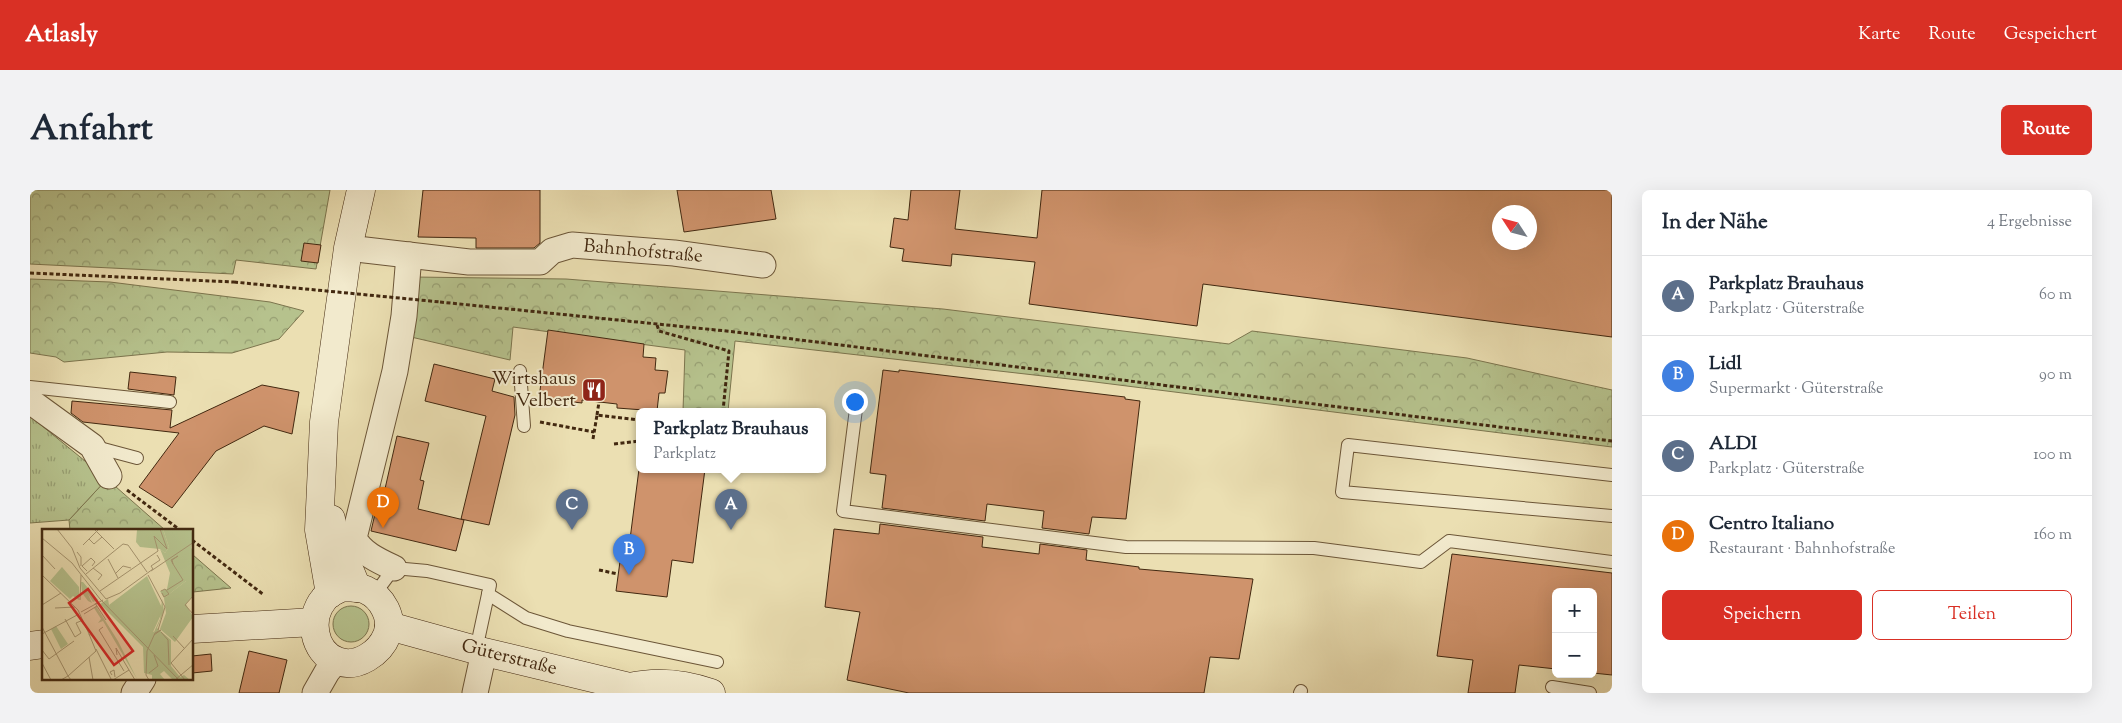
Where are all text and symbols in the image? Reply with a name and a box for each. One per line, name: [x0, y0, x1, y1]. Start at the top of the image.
text: Atlasly: [25, 18, 98, 52]
text: Karte: [1858, 22, 1901, 48]
text: Route: [1929, 22, 1976, 48]
text: Gespeichert: [2004, 22, 2097, 48]
text: Anfahrt: [30, 105, 153, 156]
button: Route: [2001, 105, 2092, 155]
north arrow: [1492, 205, 1537, 250]
text: In der Nähe: [1662, 208, 1768, 238]
text: 4 Ergebnisse: [1987, 211, 2072, 234]
street label: Bahnhofstraße: [582, 233, 704, 271]
text: Parkplatz Brauhaus: [1709, 271, 1864, 298]
text: A: [1672, 284, 1685, 307]
text: 60 m: [2039, 284, 2072, 307]
text: Parkplatz · Güterstraße: [1709, 298, 1865, 321]
text: Lidl: [1709, 351, 1742, 378]
text: B: [1673, 364, 1683, 387]
text: 90 m: [2039, 364, 2072, 387]
place label: Wirtshaus Velbert: [492, 366, 576, 415]
restaurant icon: Wirtshaus Velbert: [581, 377, 607, 403]
text: Supermarkt · Güterstraße: [1709, 378, 1884, 401]
your location: [842, 389, 868, 415]
popup: [636, 408, 826, 473]
text: Parkplatz Brauhaus: [654, 416, 808, 443]
text: ALDI: [1709, 431, 1757, 458]
text: Parkplatz: [654, 443, 716, 466]
text: C: [1672, 444, 1684, 467]
text: 100 m: [2033, 444, 2072, 467]
text: Parkplatz · Güterstraße: [1709, 458, 1865, 481]
pin: D: [367, 487, 399, 528]
pin: C: [556, 489, 588, 530]
pin: A: [715, 489, 747, 530]
text: Centro Italiano: [1709, 511, 1834, 538]
text: D: [1672, 524, 1684, 547]
text: 160 m: [2034, 524, 2072, 547]
inset map: [42, 529, 194, 680]
pin: B: [613, 534, 645, 575]
text: Restaurant · Bahnhofstraße: [1709, 538, 1895, 561]
map controls: [1552, 588, 1597, 678]
button: +: [1552, 588, 1597, 633]
button: Speichern: [1662, 590, 1862, 640]
button: Teilen: [1872, 590, 2072, 640]
street label: Güterstraße: [458, 633, 560, 683]
button: −: [1552, 633, 1597, 678]

